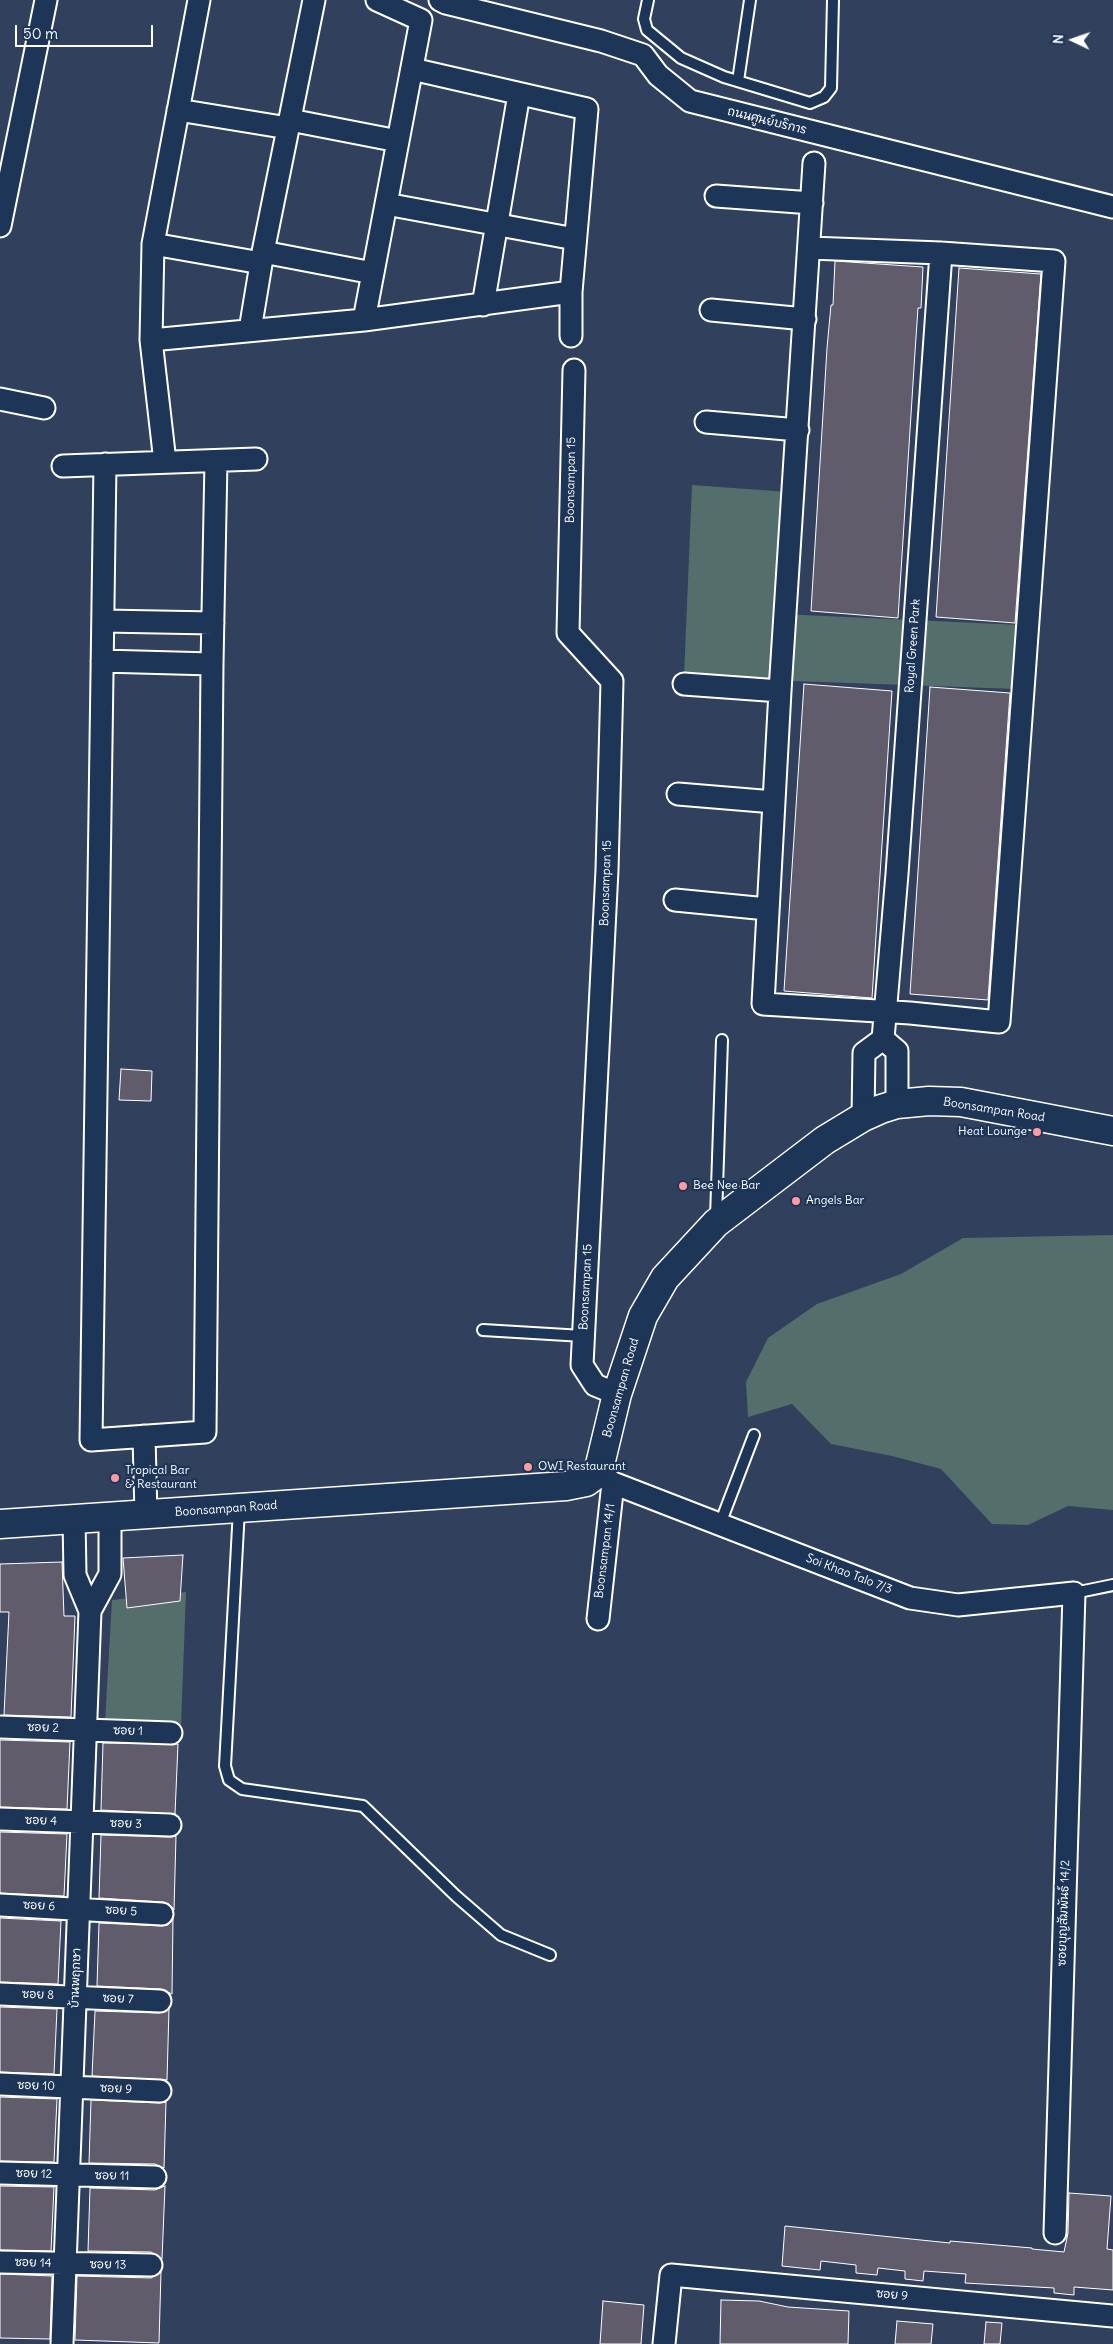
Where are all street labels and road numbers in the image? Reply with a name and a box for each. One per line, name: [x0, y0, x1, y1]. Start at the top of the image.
street label: ถนนศูนย์บริการ: [726, 104, 808, 138]
street label: Boonsampan 15: [563, 437, 579, 523]
street label: Royal Green Park: [903, 599, 923, 693]
street label: Boonsampan 15: [597, 840, 615, 926]
street label: Boonsampan Road: [942, 1095, 1046, 1125]
street label: Boonsampan 15: [577, 1244, 595, 1330]
street label: Boonsampan Road: [600, 1337, 642, 1439]
street label: Boonsampan Road: [174, 1498, 278, 1520]
street label: Boonsampan 14/1: [592, 1503, 618, 1599]
street label: Soi Khao Talo 7/3: [804, 1551, 894, 1597]
street label: ซอย 2: [27, 1720, 59, 1736]
street label: ซอย 1: [113, 1723, 143, 1739]
street label: ซอย 4: [25, 1813, 57, 1829]
street label: ซอย 3: [110, 1816, 142, 1832]
street label: ซอยบุญสัมพันธ์ 14/2: [1055, 1860, 1073, 1966]
street label: ซอย 6: [23, 1898, 55, 1914]
street label: ซอย 5: [104, 1903, 138, 1919]
street label: บ้านพฤกษา: [68, 1948, 84, 2008]
street label: ซอย 8: [22, 1987, 54, 2003]
street label: ซอย 7: [102, 1991, 134, 2007]
street label: ซอย 10: [17, 2078, 55, 2094]
street label: ซอย 9: [100, 2081, 132, 2097]
street label: ซอย 12: [15, 2166, 53, 2182]
street label: ซอย 11: [95, 2168, 129, 2184]
street label: ซอย 14: [14, 2255, 52, 2271]
street label: ซอย 13: [89, 2257, 127, 2273]
street label: ซอย 9: [875, 2286, 909, 2304]

